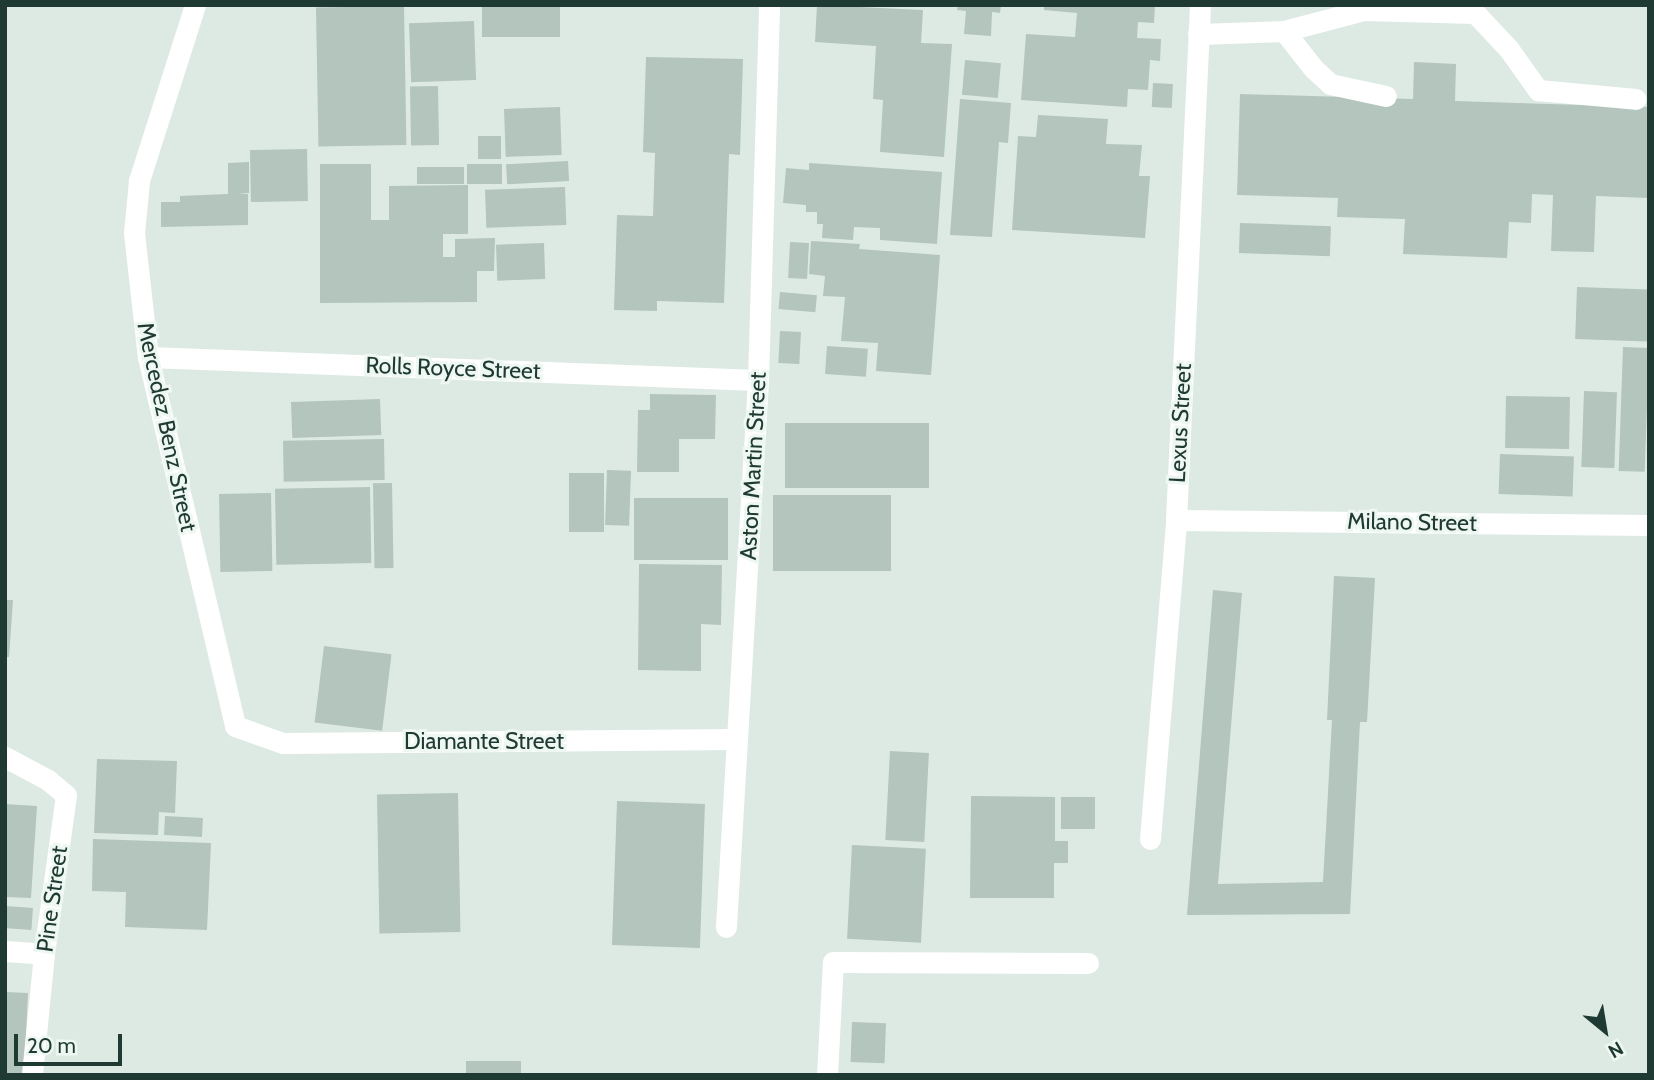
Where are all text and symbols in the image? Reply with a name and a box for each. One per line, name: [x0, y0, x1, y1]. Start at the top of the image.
street label: Mercedez Benz Street: [131, 320, 203, 534]
street label: Rolls Royce Street: [365, 351, 541, 385]
street label: Lexus Street: [1163, 363, 1197, 483]
street label: Aston Martin Street: [734, 371, 772, 561]
street label: Milano Street: [1347, 507, 1477, 537]
street label: Diamante Street: [404, 727, 564, 755]
street label: Pine Street: [31, 844, 73, 954]
north arrow: [1570, 996, 1640, 1066]
scale bar: [18, 1020, 126, 1064]
text: 20 m: [27, 1033, 76, 1058]
text: N: [1604, 1036, 1627, 1063]

